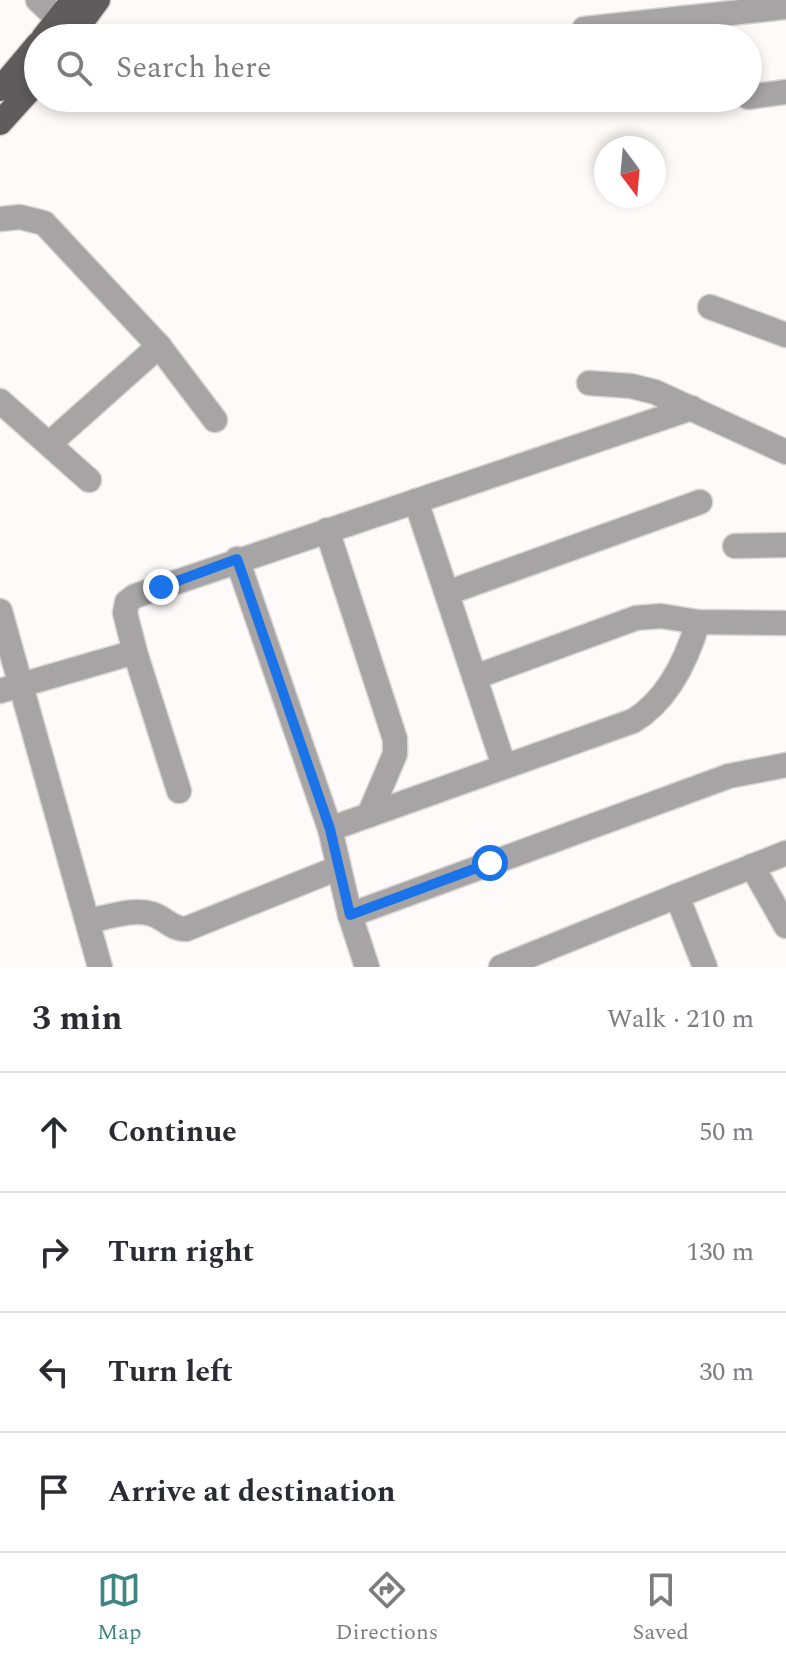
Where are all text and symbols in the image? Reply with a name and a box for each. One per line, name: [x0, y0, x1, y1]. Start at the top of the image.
search box: [24, 24, 762, 112]
text: Search here: [116, 45, 272, 91]
icon: search: [52, 46, 96, 90]
north arrow: [594, 136, 666, 208]
route end: [143, 569, 179, 605]
route start: [472, 845, 508, 881]
text: 3 min: [32, 993, 122, 1045]
text: Walk · 210 m: [607, 999, 754, 1039]
text: Continue: [108, 1109, 237, 1155]
icon: ahead: [32, 1110, 76, 1154]
text: 50 m: [699, 1112, 754, 1152]
text: Turn right: [108, 1229, 254, 1275]
icon: right: [32, 1230, 76, 1274]
text: 130 m: [686, 1232, 754, 1272]
text: Turn left: [108, 1349, 233, 1395]
icon: left: [32, 1350, 76, 1394]
text: 30 m: [699, 1352, 754, 1392]
text: Arrive at destination: [108, 1469, 395, 1515]
icon: arrive: [32, 1470, 76, 1514]
tab: Map: [97, 1568, 141, 1649]
tab: Directions: [336, 1568, 438, 1649]
tab: Saved: [632, 1568, 689, 1649]

